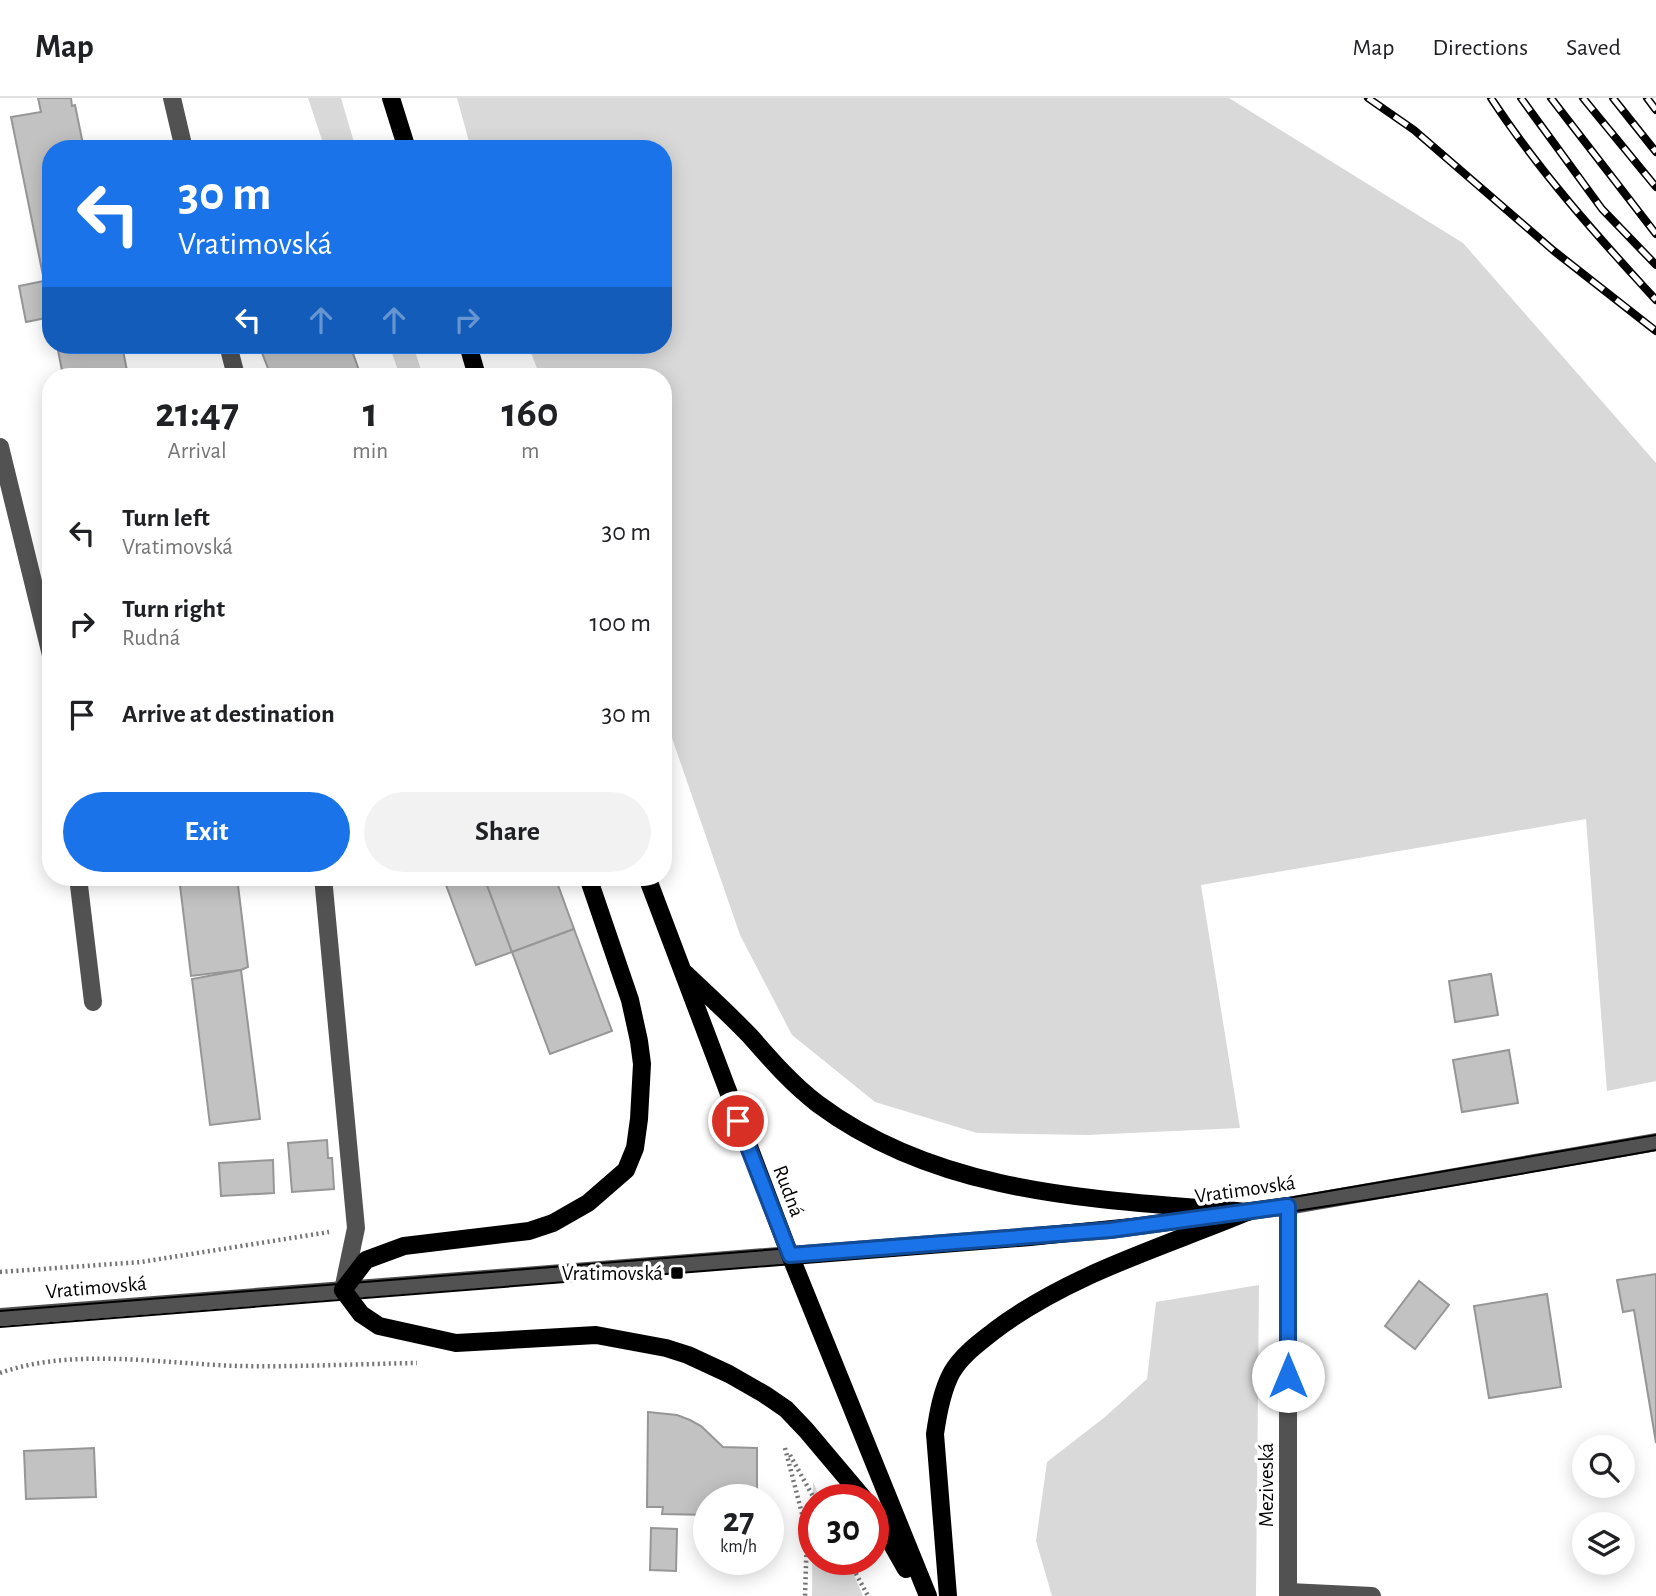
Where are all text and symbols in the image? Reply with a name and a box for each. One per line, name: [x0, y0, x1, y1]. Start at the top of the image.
text: Map: [35, 31, 94, 64]
text: Map: [1352, 36, 1394, 60]
text: Directions: [1432, 36, 1528, 60]
text: Saved: [1566, 36, 1621, 60]
icon: left: [63, 168, 154, 259]
text: 30 m: [178, 170, 272, 219]
text: Vratimovská: [178, 228, 332, 260]
icon: left: [229, 301, 267, 339]
icon: ahead: [302, 301, 340, 339]
icon: ahead: [375, 301, 413, 339]
icon: right: [448, 301, 486, 339]
text: 21:47: [155, 392, 239, 434]
text: 1: [363, 392, 378, 434]
text: 160: [501, 392, 559, 434]
text: Arrival: [168, 440, 227, 463]
text: min: [352, 440, 388, 463]
text: m: [521, 440, 539, 463]
text: Turn left: [122, 505, 210, 531]
icon: left: [63, 514, 101, 552]
text: 30 m: [601, 519, 651, 545]
text: Vratimovská: [122, 536, 233, 559]
text: Turn right: [122, 596, 225, 622]
icon: right: [63, 605, 101, 643]
text: 100 m: [590, 610, 651, 636]
text: Rudná: [122, 627, 180, 650]
icon: arrive: [63, 696, 101, 734]
text: Arrive at destination: [122, 701, 335, 727]
text: 30 m: [601, 701, 651, 727]
button: Exit: [63, 792, 350, 872]
button: Share: [364, 792, 651, 872]
pin: [708, 1091, 768, 1151]
icon: arrive: [719, 1102, 757, 1140]
street label: Rudná: [769, 1163, 808, 1220]
street label: Vratimovská: [1193, 1172, 1297, 1207]
place label: Vratimovská: [562, 1263, 663, 1284]
marker: Vratimovská: [669, 1265, 685, 1281]
street label: Vratimovská: [45, 1273, 148, 1302]
position arrow: [1251, 1339, 1325, 1413]
map controls: [1572, 1435, 1635, 1575]
button: search: [1572, 1435, 1635, 1498]
street label: Meziveská: [1256, 1442, 1277, 1527]
speed limit sign: 30: [798, 1484, 889, 1575]
text: 27: [723, 1503, 754, 1538]
button: layers: [1572, 1512, 1635, 1575]
text: km/h: [720, 1538, 757, 1556]

